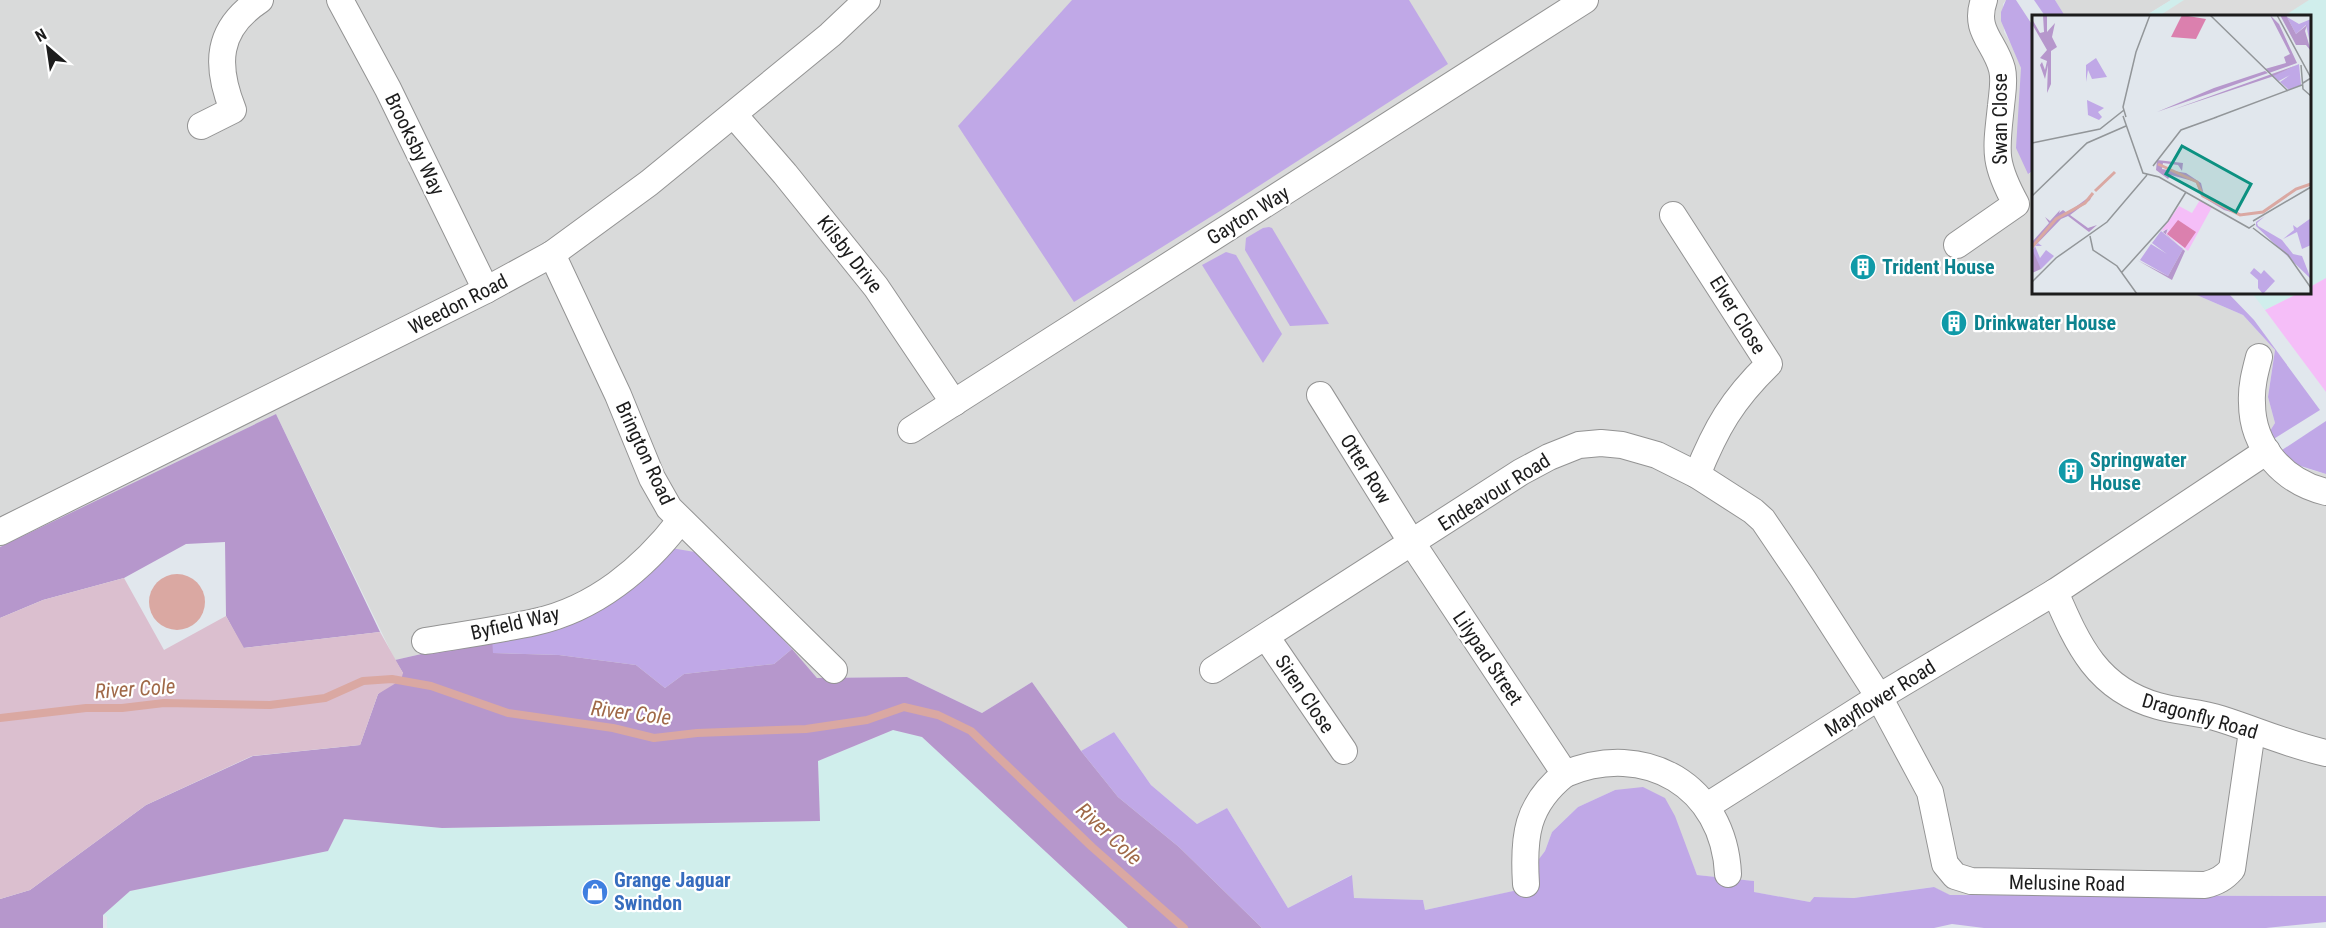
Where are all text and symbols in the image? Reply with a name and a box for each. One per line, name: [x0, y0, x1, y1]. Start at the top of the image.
inset map: [2032, 15, 2311, 294]
north arrow: [18, 18, 78, 78]
text: N: [32, 25, 50, 46]
street label: Swan Close: [1988, 73, 2012, 165]
street label: Brooksby Way: [380, 89, 450, 199]
street label: Gayton Way: [1203, 180, 1293, 250]
street label: Kilsby Drive: [812, 210, 888, 298]
building icon: Trident House: [1848, 252, 1878, 282]
place label: Trident House: [1882, 255, 1995, 279]
street label: Weedon Road: [404, 269, 512, 339]
street label: Elver Close: [1705, 272, 1771, 358]
building icon: Drinkwater House: [1939, 308, 1969, 338]
place label: Drinkwater House: [1974, 311, 2116, 335]
street label: Brington Road: [611, 397, 679, 509]
street label: Otter Row: [1335, 430, 1397, 508]
street label: Endeavour Road: [1434, 448, 1554, 536]
place label: Springwater House: [2090, 448, 2187, 495]
building icon: Springwater House: [2056, 456, 2086, 486]
street label: Byfield Way: [468, 601, 562, 645]
street label: Lilypad Street: [1448, 607, 1528, 709]
street label: Siren Close: [1270, 650, 1340, 738]
street label: Mayflower Road: [1820, 654, 1940, 742]
water label: River Cole: [94, 674, 176, 704]
street label: Dragonfly Road: [2139, 688, 2261, 744]
water label: River Cole: [590, 696, 672, 730]
water label: River Cole: [1071, 798, 1147, 870]
place label: Grange Jaguar Swindon: [614, 868, 731, 915]
street label: Melusine Road: [2009, 870, 2125, 896]
shop icon: Grange Jaguar Swindon: [580, 877, 610, 907]

